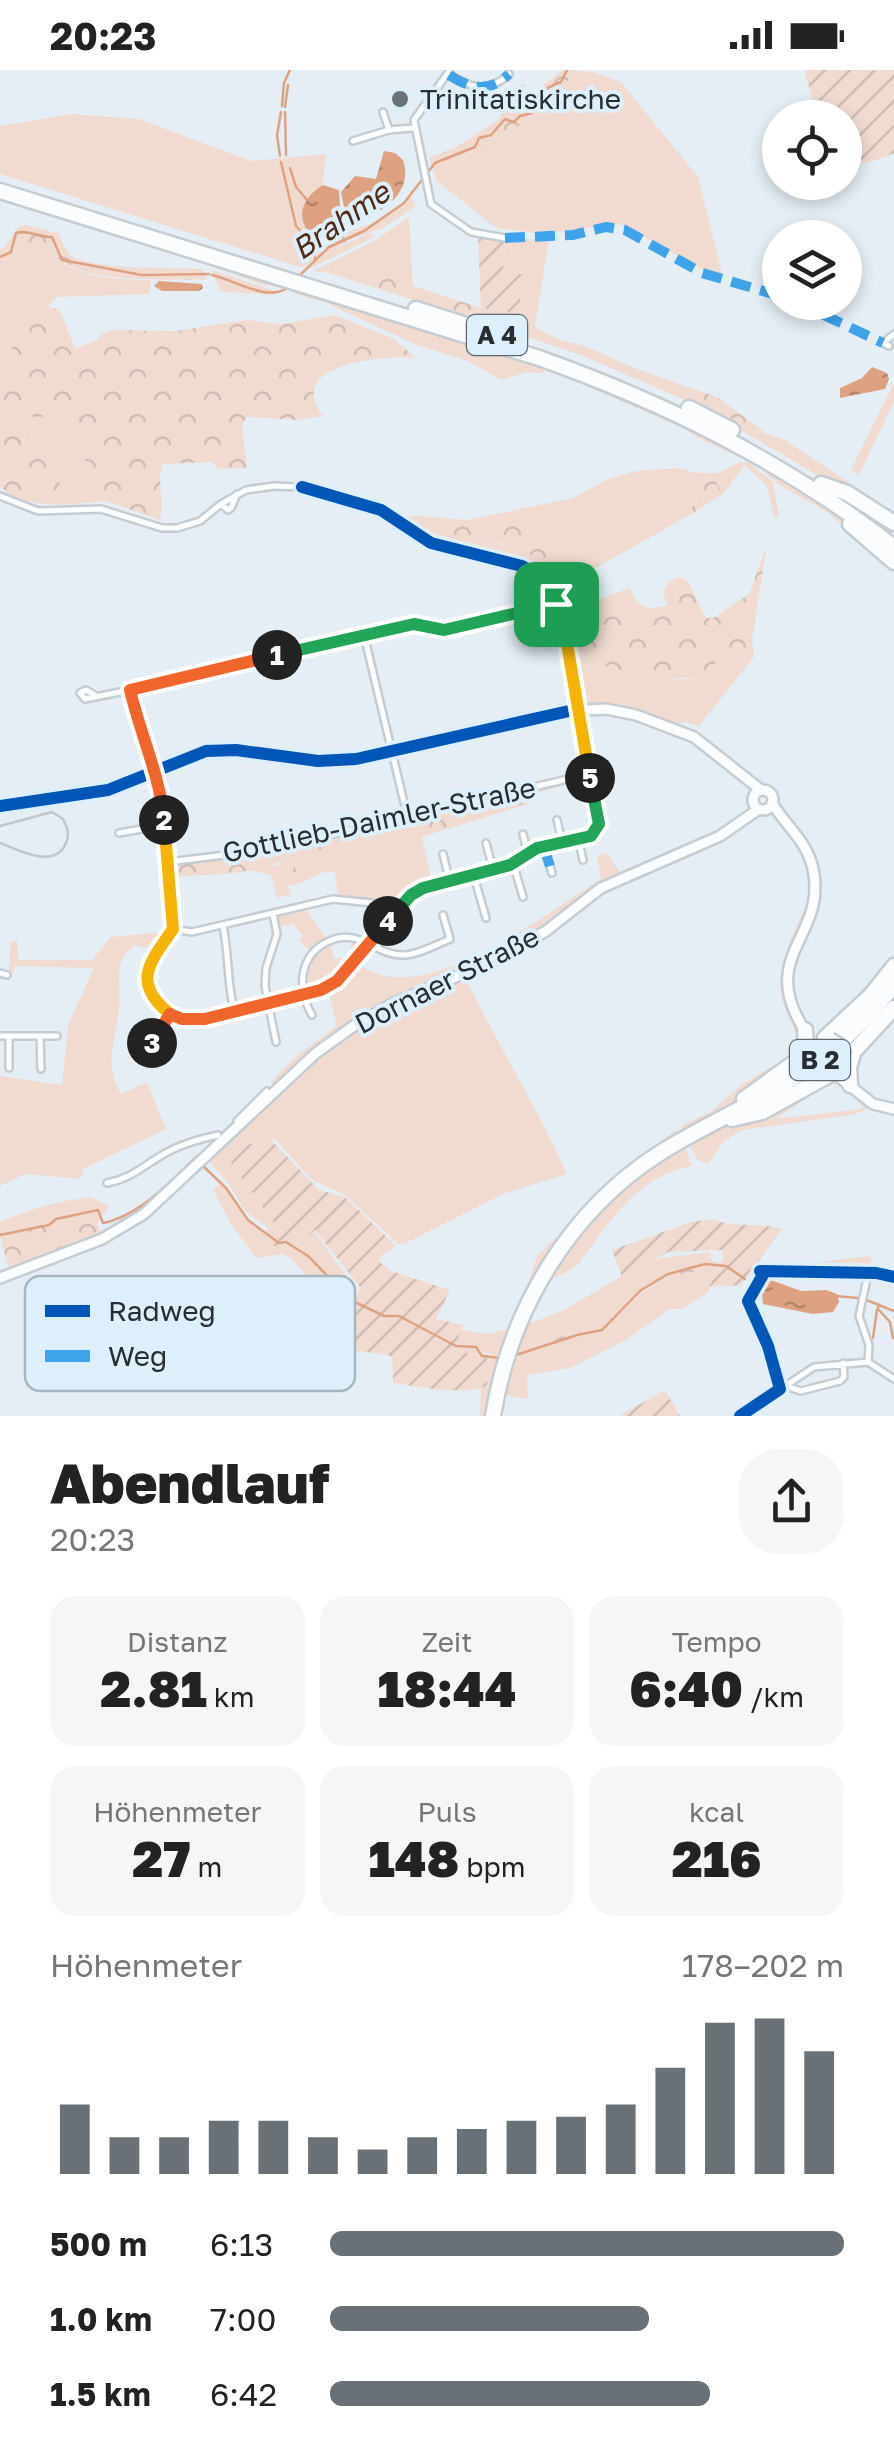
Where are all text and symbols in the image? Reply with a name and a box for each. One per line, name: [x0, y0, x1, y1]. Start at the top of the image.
text: 20:23: [50, 13, 156, 58]
place label: Trinitatiskirche: [420, 82, 621, 115]
marker: Trinitatiskirche: [389, 88, 411, 110]
map controls: [762, 100, 862, 320]
button: locate: [762, 100, 862, 200]
water label: Brahme: [285, 172, 398, 267]
button: layers: [762, 220, 862, 320]
road number: A 4: [467, 315, 527, 355]
pin: [514, 562, 599, 647]
icon: arrive: [529, 577, 584, 632]
pin: 1: [252, 630, 302, 680]
text: 1: [270, 638, 284, 671]
pin: 5: [565, 753, 615, 803]
text: 5: [581, 761, 599, 794]
street label: Gottlieb-Daimler-Straße: [219, 770, 538, 869]
pin: 2: [139, 795, 189, 845]
text: 2: [155, 803, 173, 836]
pin: 4: [363, 896, 413, 946]
text: 4: [379, 904, 397, 937]
street label: Dornaer Straße: [349, 919, 544, 1040]
pin: 3: [127, 1018, 177, 1068]
text: 3: [143, 1026, 161, 1059]
road number: B 2: [790, 1040, 850, 1080]
legend: [25, 1276, 355, 1391]
text: Radweg: [108, 1294, 216, 1327]
text: Weg: [108, 1339, 167, 1372]
text: Abendlauf: [50, 1449, 330, 1515]
button: share: [739, 1449, 844, 1554]
text: 20:23: [50, 1520, 135, 1558]
text: Distanz: [127, 1625, 228, 1658]
text: Zeit: [421, 1625, 473, 1658]
text: Tempo: [672, 1625, 762, 1658]
text: 2.81: [100, 1658, 207, 1718]
text: 18:44: [377, 1658, 517, 1718]
text: 6:40: [629, 1658, 743, 1718]
text: km: [207, 1680, 254, 1713]
text: /km: [743, 1680, 804, 1713]
text: Höhenmeter: [93, 1795, 261, 1828]
text: Puls: [417, 1795, 477, 1828]
text: kcal: [689, 1795, 744, 1828]
text: 27: [132, 1828, 191, 1888]
text: 148: [368, 1828, 459, 1888]
text: 216: [672, 1828, 762, 1888]
text: m: [191, 1850, 222, 1883]
text: bpm: [459, 1850, 526, 1883]
text: Höhenmeter: [50, 1946, 242, 1984]
text: 178–202 m: [682, 1946, 844, 1984]
text: 500 m: [50, 2225, 147, 2263]
text: 6:13: [210, 2225, 273, 2263]
text: 1.0 km: [50, 2300, 152, 2338]
text: 7:00: [210, 2300, 276, 2338]
text: 1.5 km: [50, 2375, 151, 2413]
text: 6:42: [210, 2375, 277, 2413]

